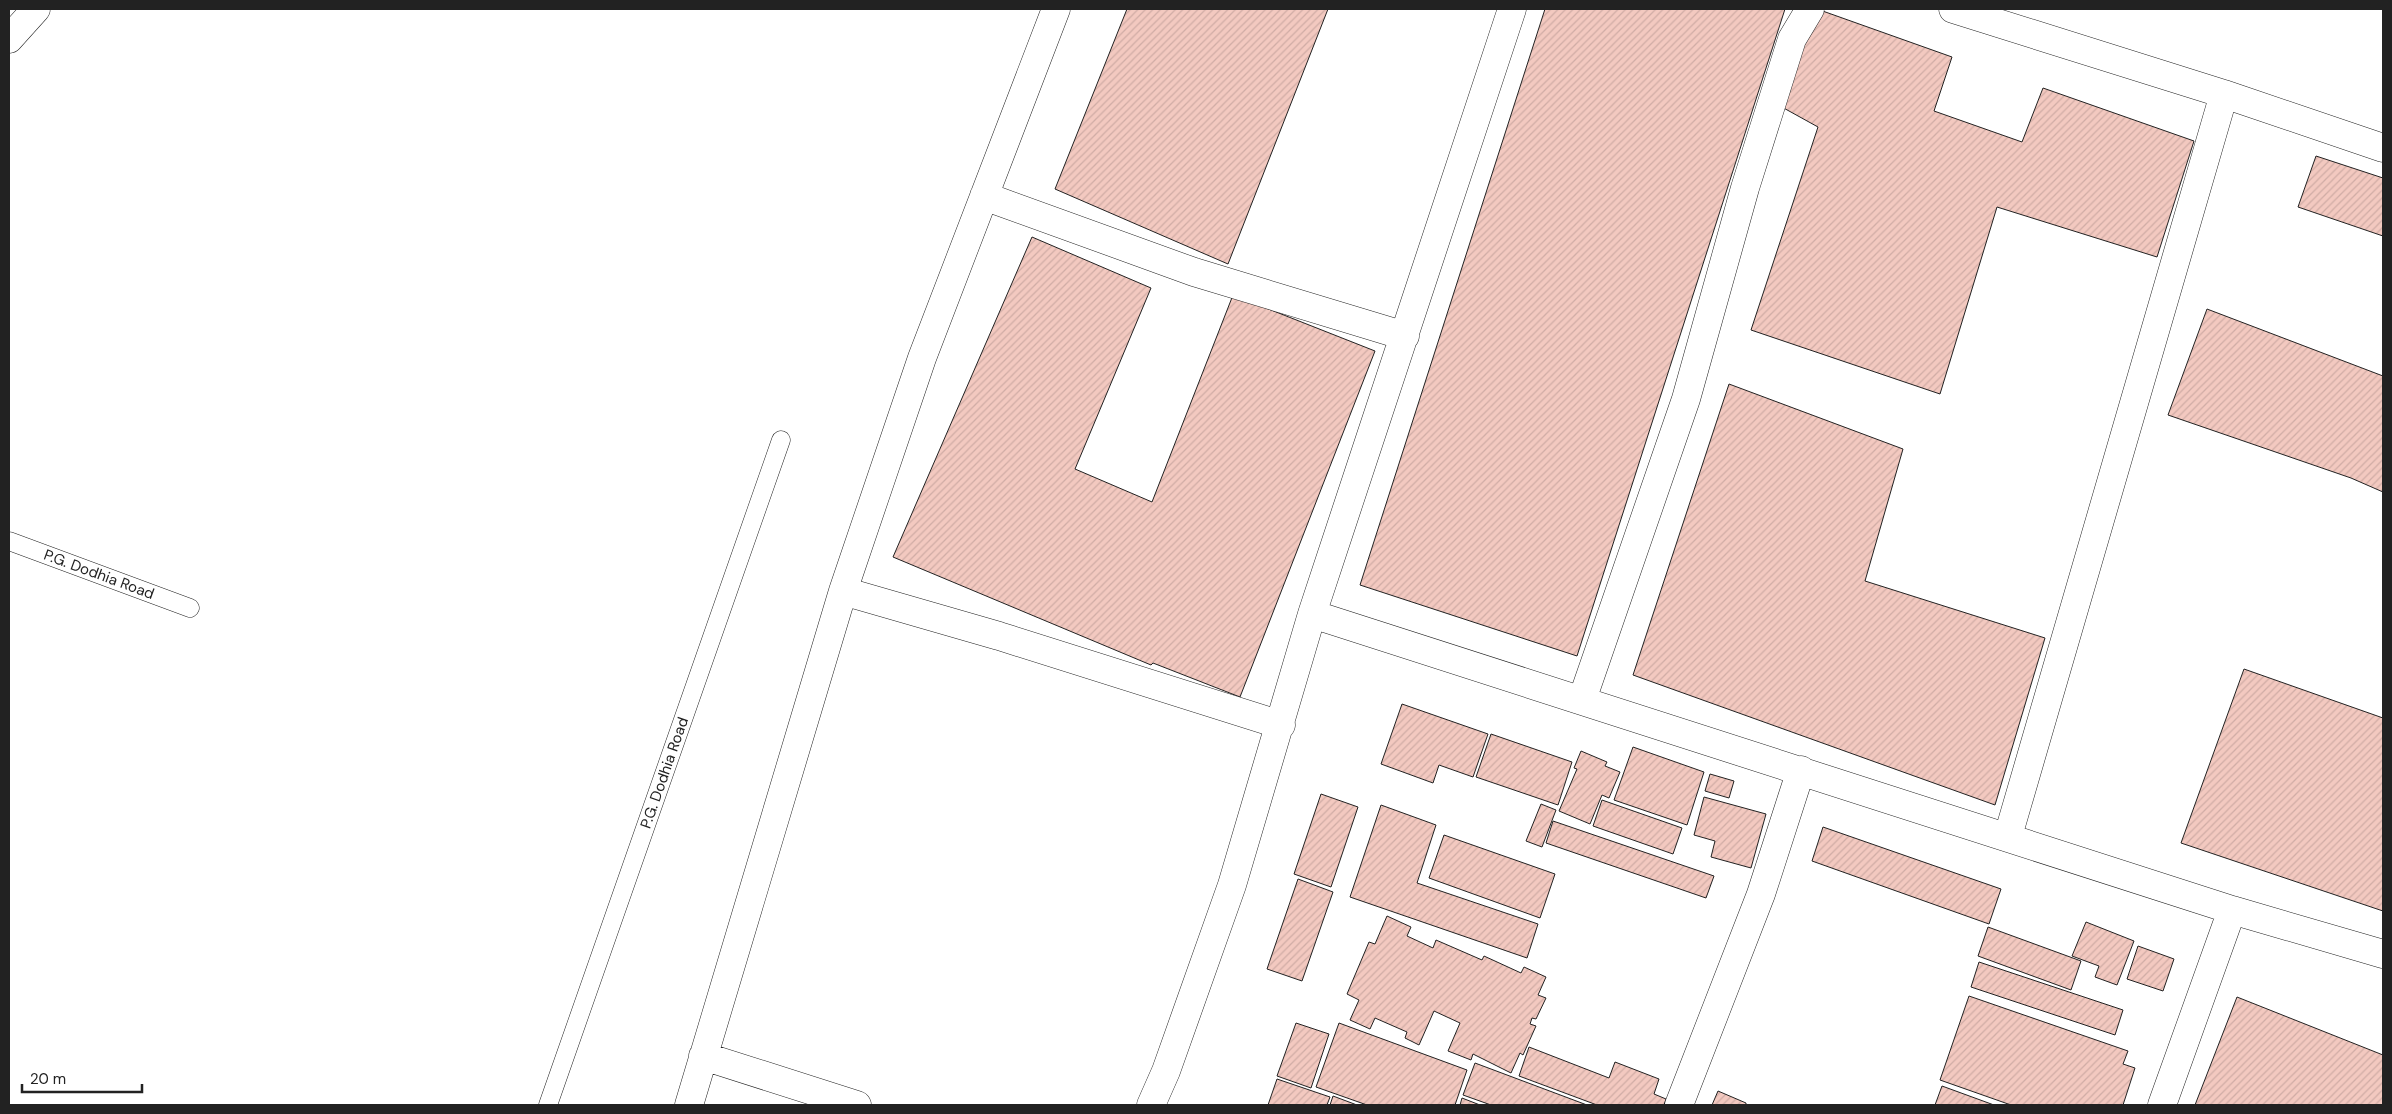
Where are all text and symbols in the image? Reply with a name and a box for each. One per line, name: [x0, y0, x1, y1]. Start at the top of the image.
street label: P.G. Dodhia Road: [41, 545, 157, 604]
street label: P.G. Dodhia Road: [636, 714, 693, 831]
scale bar: [22, 1062, 142, 1094]
text: 20 m: [30, 1069, 66, 1089]

